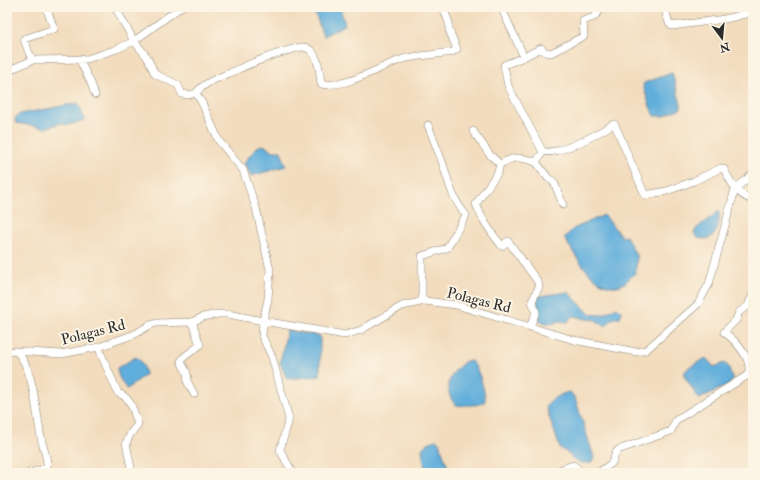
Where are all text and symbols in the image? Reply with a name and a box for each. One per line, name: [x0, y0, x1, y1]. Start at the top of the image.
north arrow: [702, 18, 742, 58]
text: N: [717, 39, 732, 55]
street label: Polagas Rd: [445, 283, 513, 318]
street label: Polagas Rd: [59, 315, 128, 350]

